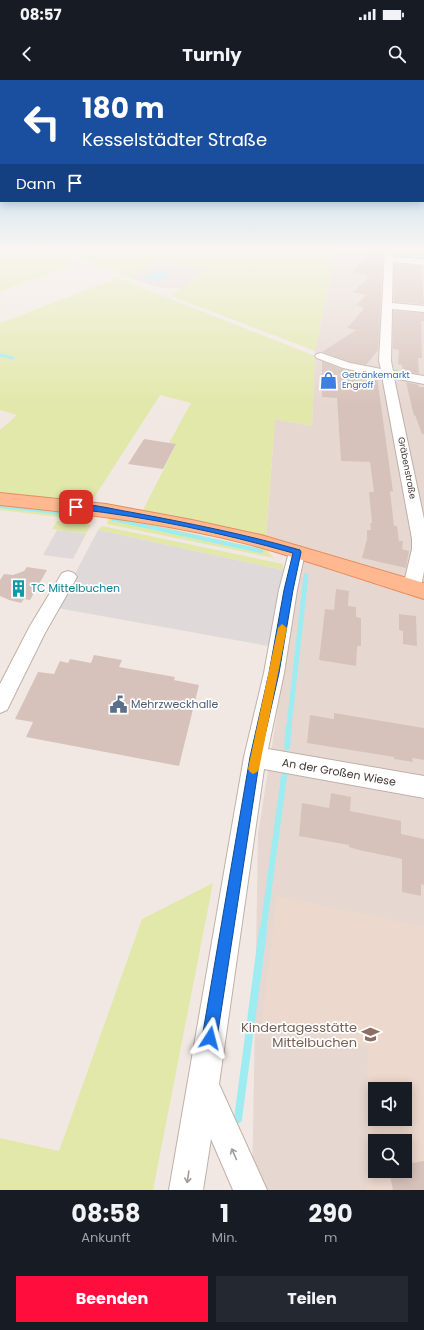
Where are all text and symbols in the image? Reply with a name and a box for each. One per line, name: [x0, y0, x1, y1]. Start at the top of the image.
text: 08:57: [20, 4, 62, 25]
text: Turnly: [182, 42, 242, 67]
icon: back: [16, 43, 38, 65]
icon: search: [386, 43, 408, 65]
text: 180 m: [82, 89, 165, 128]
icon: left: [16, 96, 68, 148]
text: Kesselstädter Straße: [82, 127, 267, 152]
icon: arrive: [64, 172, 86, 194]
text: Dann: [16, 173, 56, 194]
place label: Getränkemarkt Engroff: [342, 369, 410, 391]
shop icon: Getränkemarkt Engroff: [319, 370, 339, 390]
street label: Gräbenstraße: [395, 436, 419, 500]
pin: [59, 490, 93, 524]
icon: arrive: [65, 496, 87, 518]
building icon: TC Mittelbuchen: [8, 578, 28, 598]
place label: TC Mittelbuchen: [31, 580, 120, 596]
public building icon: Mehrzweckhalle: [108, 694, 128, 714]
place label: Mehrzweckhalle: [131, 696, 219, 712]
street label: An der Großen Wiese: [281, 754, 397, 790]
position arrow: [189, 1017, 231, 1059]
place label: Kindertagesstätte Mittelbuchen: [241, 1018, 357, 1052]
school or university icon: Kindertagesstätte Mittelbuchen: [360, 1024, 380, 1044]
map controls: [368, 1082, 412, 1178]
button: sound: [368, 1082, 412, 1126]
button: search: [368, 1134, 412, 1178]
one-way arrow: [230, 1149, 237, 1161]
one-way arrow: [184, 1170, 192, 1183]
text: 08:58: [71, 1197, 140, 1230]
text: 1: [220, 1197, 229, 1230]
text: 290: [309, 1197, 353, 1230]
text: Ankunft: [81, 1228, 131, 1247]
text: Min.: [212, 1228, 237, 1247]
text: m: [324, 1228, 337, 1247]
button: Beenden: [16, 1276, 208, 1322]
button: Teilen: [216, 1276, 408, 1322]

